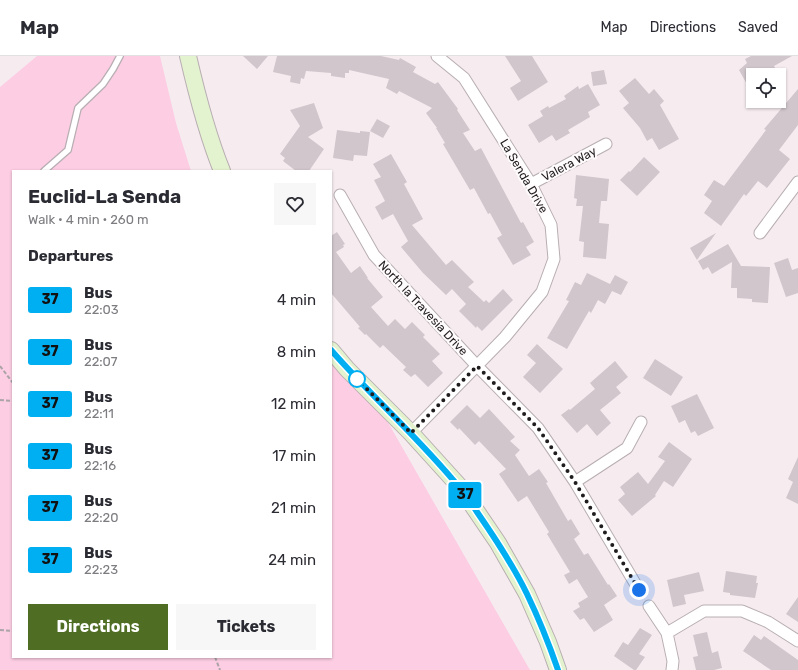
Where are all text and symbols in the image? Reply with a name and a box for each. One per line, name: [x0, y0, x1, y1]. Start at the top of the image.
text: Map: [20, 16, 59, 39]
text: Map: [601, 19, 628, 36]
text: Directions: [650, 19, 716, 36]
text: Saved: [738, 19, 778, 36]
map controls: [746, 68, 786, 108]
button: locate: [746, 68, 786, 108]
street label: La Senda Drive: [497, 136, 551, 216]
street label: Valera Way: [539, 144, 599, 184]
button: heart: [274, 183, 316, 225]
text: Euclid-La Senda: [28, 185, 181, 208]
text: Walk · 4 min · 260 m: [28, 212, 149, 227]
text: Departures: [28, 247, 113, 265]
street label: North la Travesia Drive: [375, 258, 471, 358]
text: Bus: [84, 284, 112, 302]
text: 37: [41, 291, 59, 308]
text: 4 min: [277, 291, 316, 309]
text: 22:03: [84, 302, 119, 317]
text: Bus: [84, 336, 112, 354]
text: 37: [41, 343, 59, 360]
text: 8 min: [277, 343, 316, 361]
text: 22:07: [84, 354, 118, 369]
unlabelled marker: [348, 370, 366, 388]
text: Bus: [84, 388, 112, 406]
text: 37: [41, 395, 59, 412]
text: 12 min: [271, 395, 316, 413]
text: 22:11: [84, 406, 114, 421]
text: Bus: [84, 440, 112, 458]
text: 37: [41, 447, 59, 464]
text: 17 min: [272, 447, 316, 465]
text: 22:16: [84, 458, 116, 473]
line badge: 37: [447, 482, 483, 508]
text: 37: [456, 486, 474, 503]
text: Bus: [84, 492, 112, 510]
text: 37: [41, 499, 59, 516]
text: 21 min: [271, 499, 316, 517]
text: 22:20: [84, 510, 118, 525]
text: Bus: [84, 544, 112, 562]
text: 37: [41, 551, 59, 568]
text: 24 min: [268, 551, 316, 569]
text: 22:23: [84, 562, 118, 577]
your location: [629, 580, 649, 600]
button: Directions: [28, 604, 168, 650]
button: Tickets: [176, 604, 316, 650]

